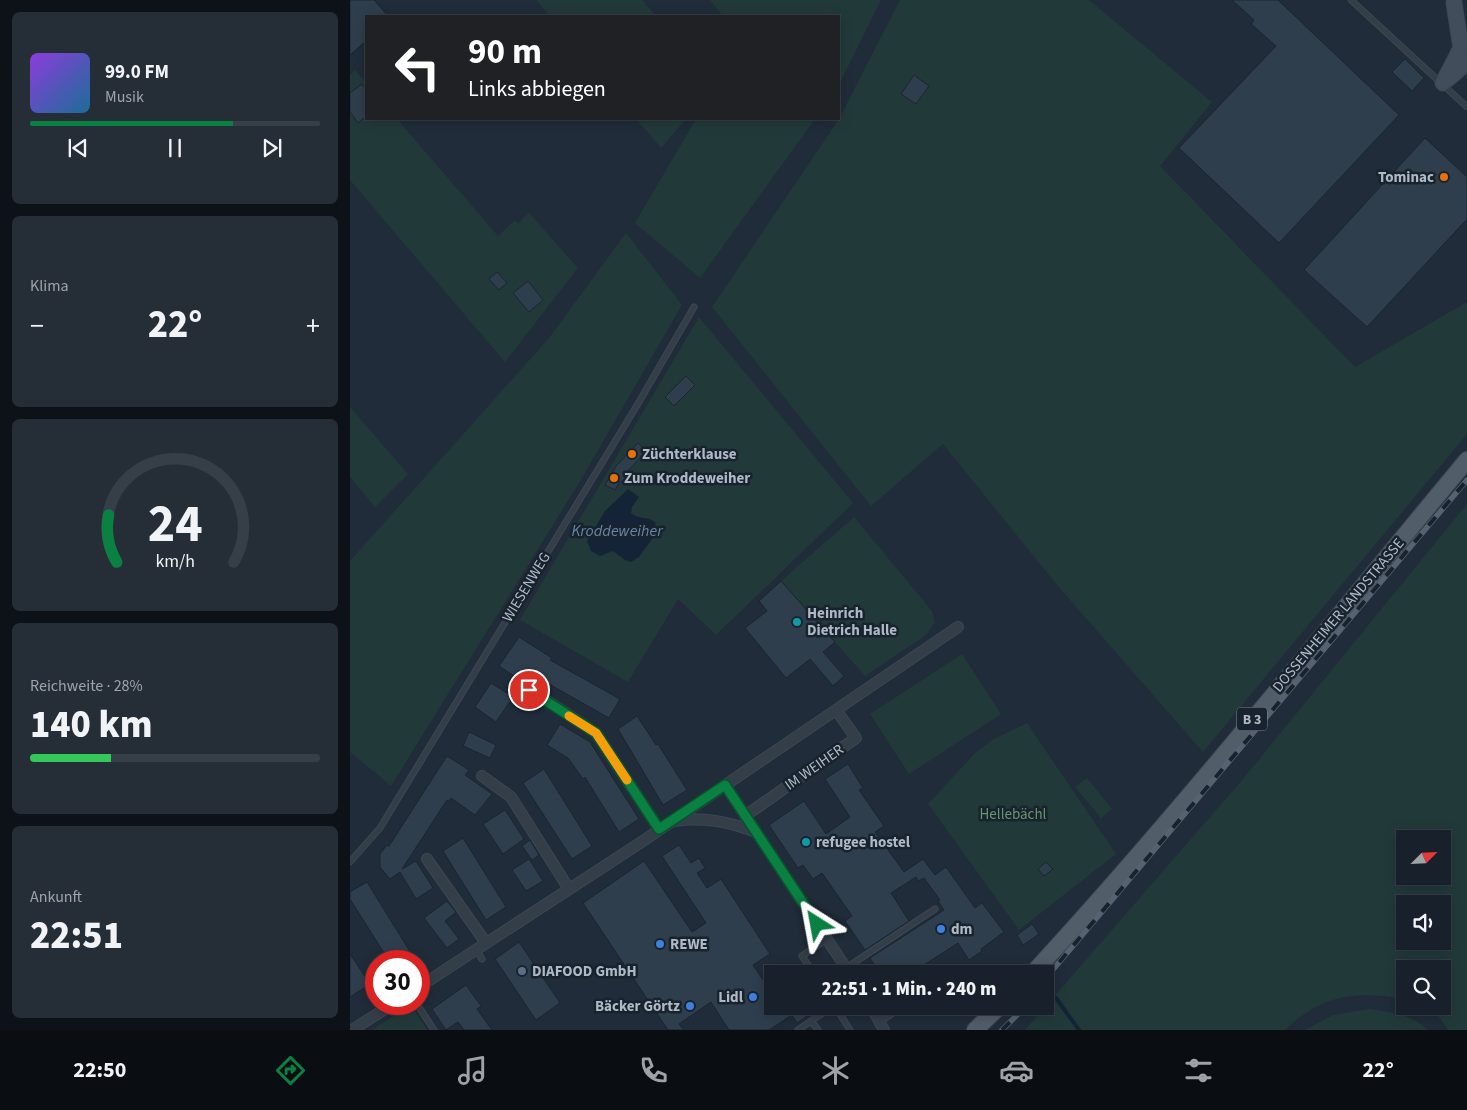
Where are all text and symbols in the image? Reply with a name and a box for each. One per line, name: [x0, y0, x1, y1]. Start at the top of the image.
text: 90 m: [468, 27, 542, 77]
icon: left: [385, 35, 450, 100]
text: 99.0 FM: [105, 59, 169, 86]
text: Links abbiegen: [468, 73, 606, 105]
text: Musik: [105, 86, 144, 108]
icon: previous: [64, 134, 92, 162]
icon: pause: [161, 134, 189, 162]
icon: next: [258, 134, 286, 162]
place label: Tominac: [1378, 167, 1434, 188]
marker: Tominac: [1438, 171, 1450, 183]
text: Klima: [30, 275, 69, 297]
text: 22°: [148, 298, 202, 352]
text: −: [30, 306, 44, 346]
text: +: [306, 306, 320, 346]
place label: Züchterklause: [642, 444, 737, 465]
marker: Züchterklause: [626, 448, 638, 460]
place label: Zum Kroddeweiher: [624, 468, 750, 489]
marker: Zum Kroddeweiher: [608, 472, 620, 484]
text: 24: [148, 488, 202, 562]
water label: Kroddeweiher: [571, 520, 664, 542]
street label: DOSSENHEIMER LANDSTRASSE: [1268, 534, 1409, 697]
street label: WIESENWEG: [497, 548, 556, 626]
text: km/h: [155, 549, 195, 574]
place label: Heinrich Dietrich Halle: [807, 603, 897, 641]
marker: Heinrich Dietrich Halle: [791, 616, 803, 628]
pin: [508, 669, 550, 711]
text: Reichweite · 28%: [30, 675, 143, 697]
icon: arrive: [515, 676, 543, 704]
text: 140 km: [30, 698, 152, 752]
road number: B 3: [1237, 708, 1267, 731]
street label: IM WEIHER: [781, 739, 848, 795]
park label: Hellebächl: [980, 804, 1047, 825]
north arrow: [1396, 830, 1451, 885]
map controls: [1396, 830, 1451, 1015]
place label: refugee hostel: [816, 832, 911, 853]
marker: refugee hostel: [800, 836, 812, 848]
text: Ankunft: [30, 886, 82, 908]
button: sound: [1396, 895, 1451, 950]
position arrow: [790, 897, 842, 949]
text: 22:51: [30, 909, 123, 963]
place label: dm: [951, 919, 972, 940]
marker: dm: [935, 923, 947, 935]
place label: REWE: [670, 934, 708, 955]
marker: REWE: [654, 938, 666, 950]
speed limit sign: 30: [365, 950, 430, 1015]
button: search: [1396, 960, 1451, 1015]
place label: DIAFOOD GmbH: [532, 961, 637, 982]
marker: DIAFOOD GmbH: [516, 965, 528, 977]
text: 22:51 · 1 Min. · 240 m: [822, 976, 996, 1003]
place label: Lidl: [718, 987, 744, 1008]
marker: Lidl: [747, 991, 759, 1003]
place label: Bäcker Görtz: [595, 996, 680, 1017]
marker: Bäcker Görtz: [684, 1000, 696, 1012]
icon: directions: [273, 1053, 308, 1088]
icon: music: [455, 1053, 490, 1088]
icon: phone: [636, 1053, 671, 1088]
icon: climate: [818, 1053, 853, 1088]
icon: car: [999, 1053, 1034, 1088]
icon: filters: [1181, 1053, 1216, 1088]
text: 22:50: [73, 1054, 126, 1086]
text: 22°: [1362, 1054, 1394, 1086]

